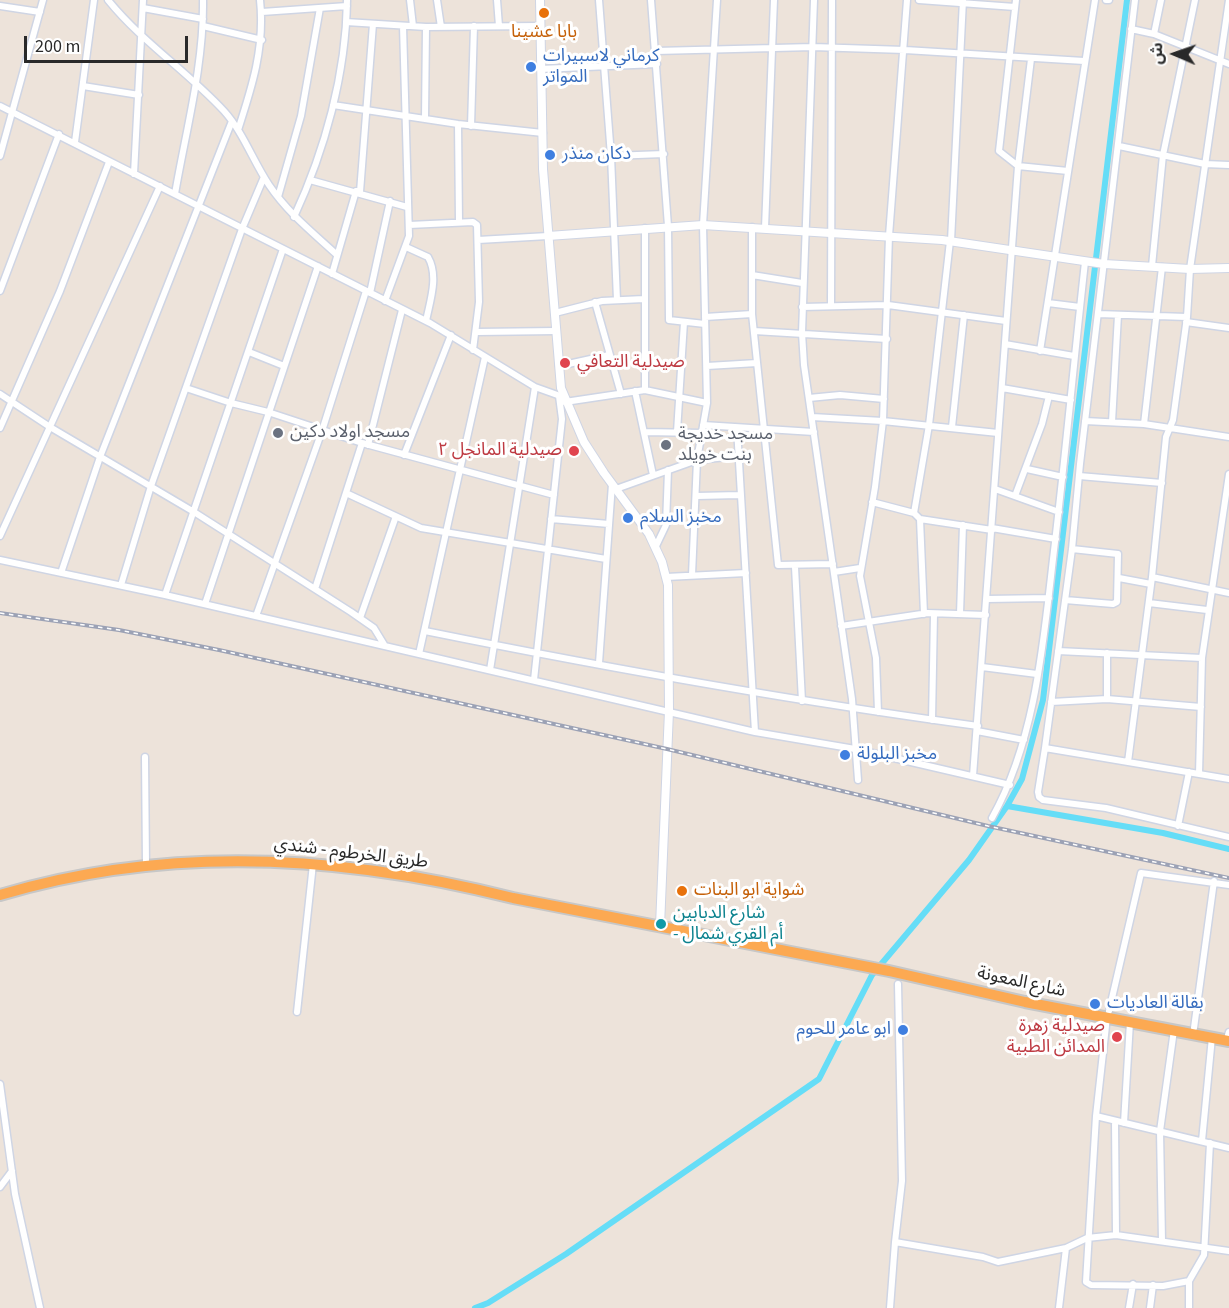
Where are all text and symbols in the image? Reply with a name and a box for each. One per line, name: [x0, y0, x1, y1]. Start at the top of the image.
marker: بابا عشينا: [537, 6, 551, 20]
place label: بابا عشينا: [511, 22, 577, 44]
scale bar: [27, 24, 190, 62]
north arrow: [1145, 24, 1205, 84]
text: 200 m: [35, 34, 80, 59]
text: ش: [1146, 42, 1168, 65]
place label: كرماني لاسبيرات المواتر: [543, 46, 660, 88]
marker: كرماني لاسبيرات المواتر: [524, 60, 538, 74]
place label: دكان منذر: [562, 144, 631, 166]
marker: دكان منذر: [543, 148, 557, 162]
place label: صيدلية التعافي: [577, 352, 685, 374]
marker: صيدلية التعافي: [558, 356, 572, 370]
place label: مسجد اولاد دكين: [290, 422, 410, 444]
place label: مسجد خديجة بنت خويلد: [678, 424, 773, 466]
marker: مسجد اولاد دكين: [271, 426, 285, 440]
marker: مسجد خديجة بنت خويلد: [659, 438, 673, 452]
place label: صيدلية المانجل ٢: [438, 440, 562, 462]
marker: صيدلية المانجل ٢: [567, 444, 581, 458]
place label: مخبز السلام: [640, 507, 722, 529]
marker: مخبز السلام: [621, 511, 635, 525]
place label: مخبز البلولة: [857, 744, 937, 766]
marker: مخبز البلولة: [838, 748, 852, 762]
street label: طريق الخرطوم - شندي: [273, 834, 429, 874]
place label: شواية ابو البنات: [694, 880, 804, 902]
marker: شواية ابو البنات: [675, 884, 689, 898]
place label: شارع الدبابين - أم القري شمال: [673, 903, 783, 946]
marker: شارع الدبابين - أم القري شمال: [654, 917, 668, 931]
street label: شارع المعونة: [975, 963, 1067, 1003]
place label: بقالة العاديات: [1107, 993, 1204, 1015]
marker: بقالة العاديات: [1088, 997, 1102, 1011]
place label: صيدلية زهرة المدائن الطبية: [1007, 1016, 1105, 1058]
place label: ابو عامر للحوم: [797, 1019, 891, 1041]
marker: ابو عامر للحوم: [896, 1023, 910, 1037]
marker: صيدلية زهرة المدائن الطبية: [1110, 1030, 1124, 1044]

